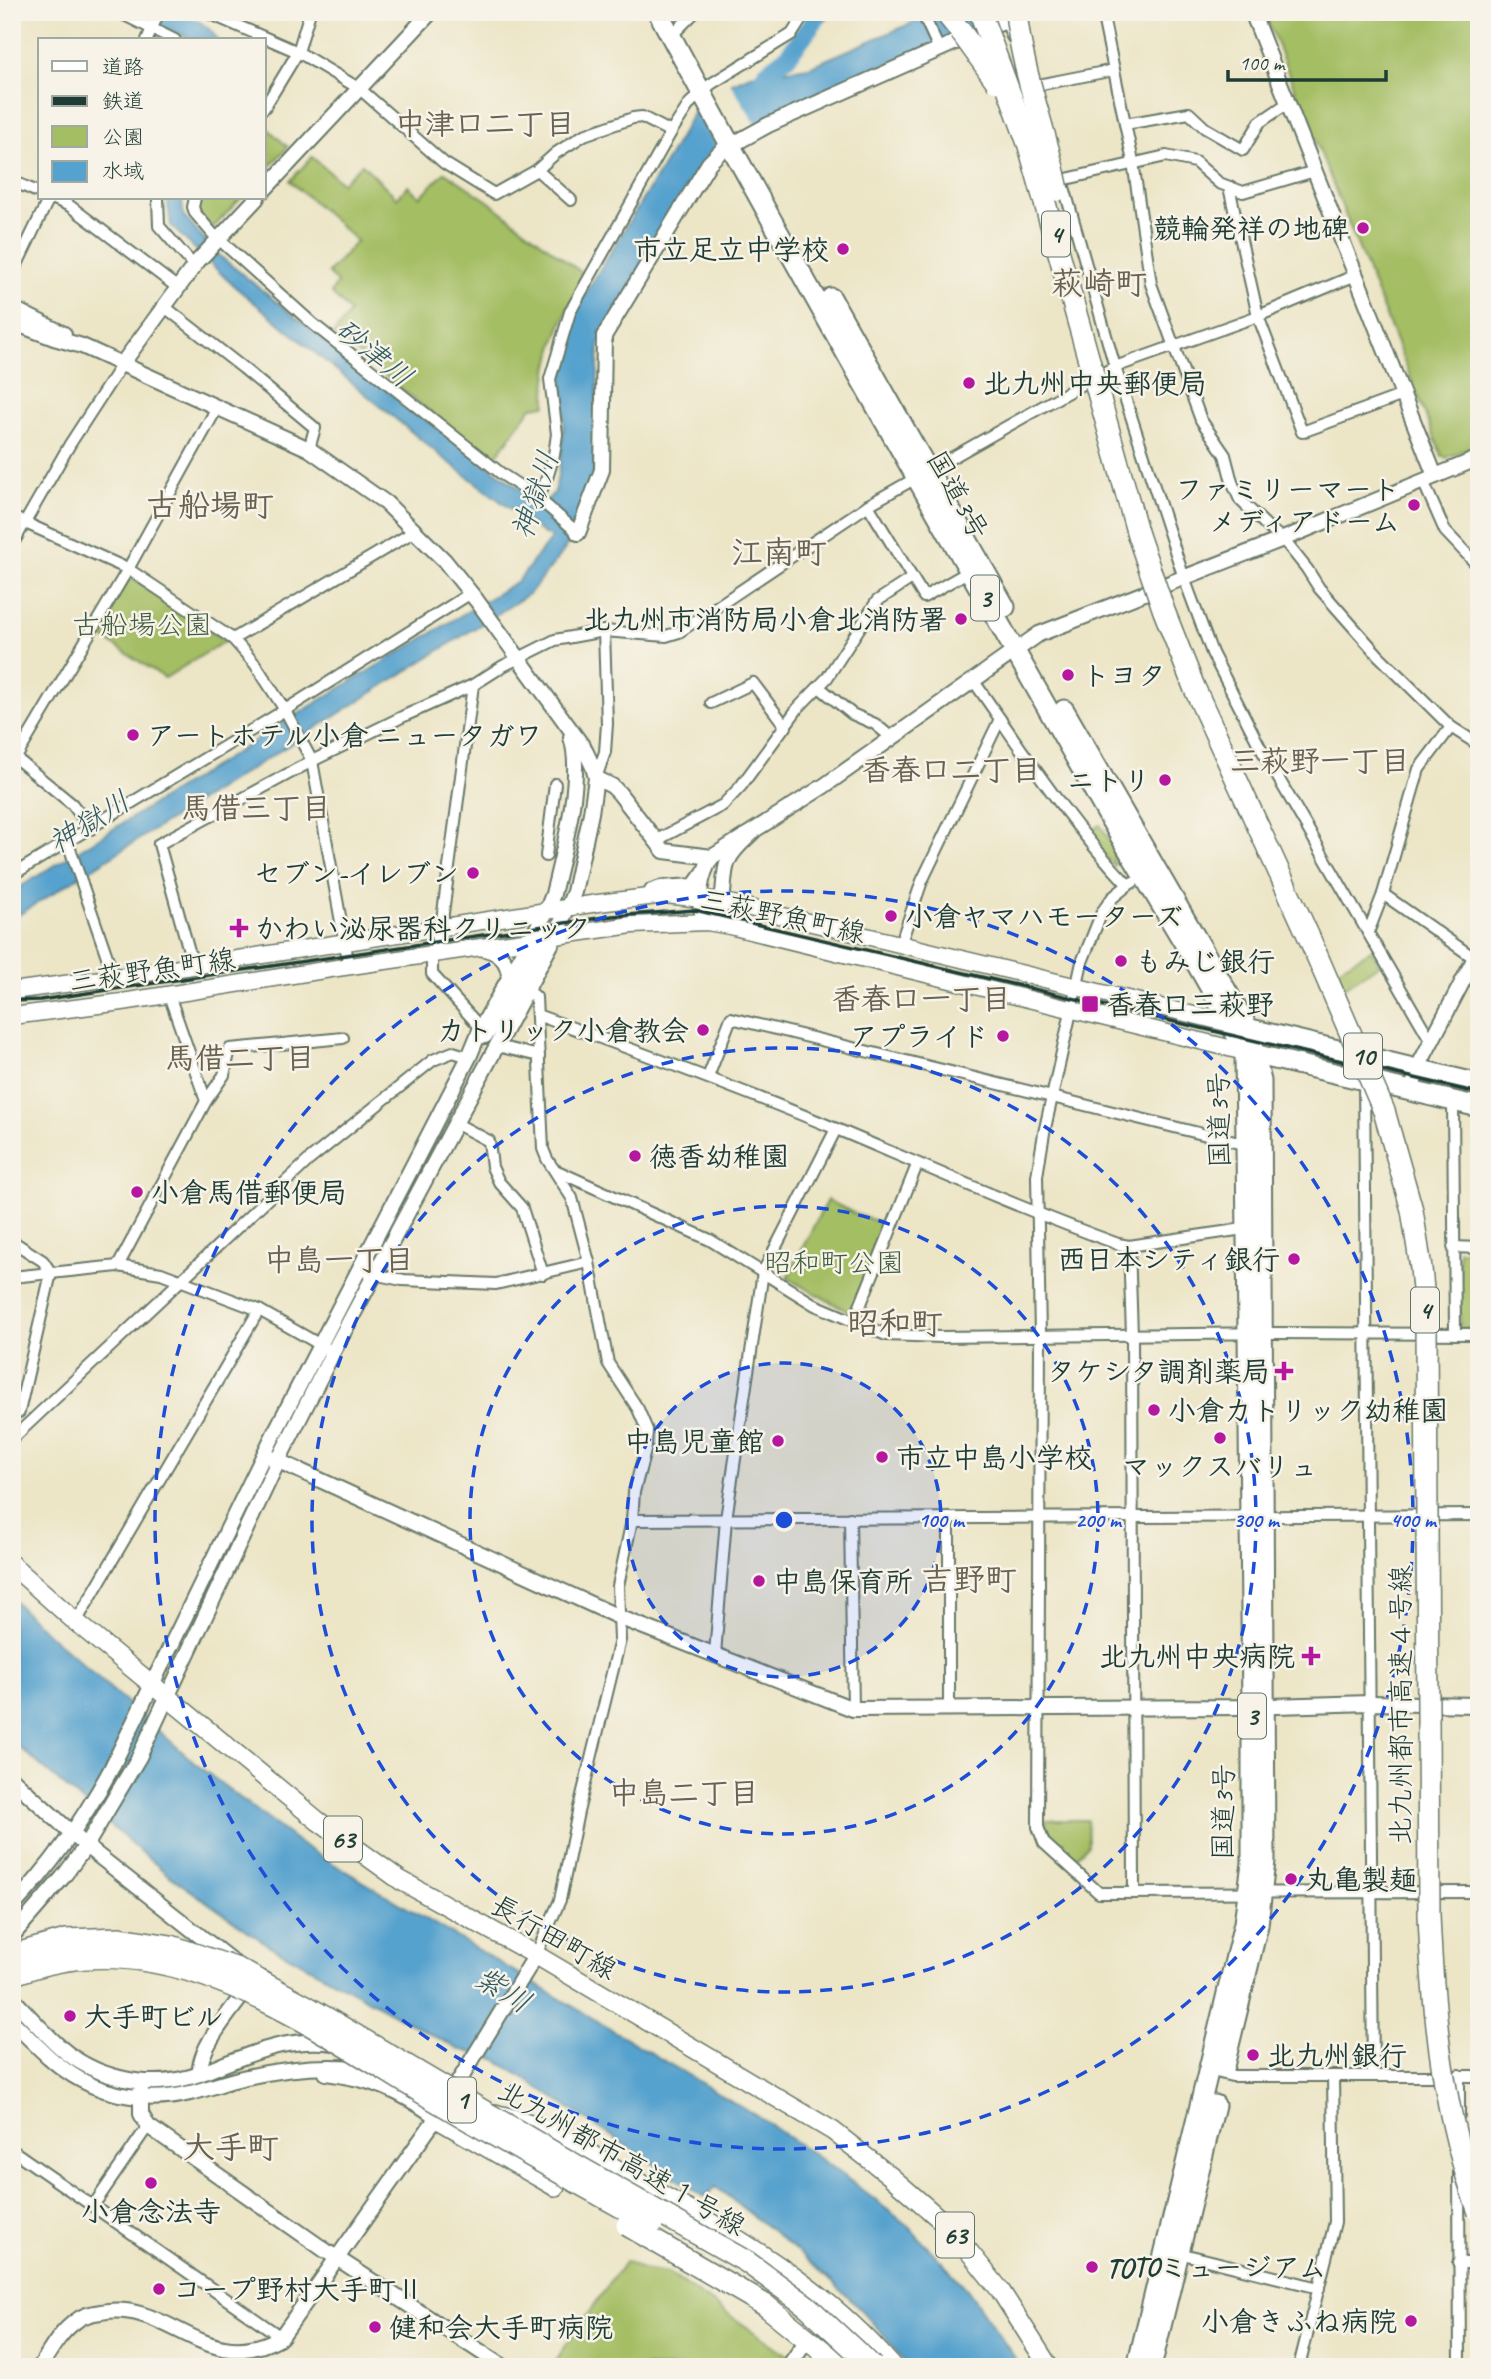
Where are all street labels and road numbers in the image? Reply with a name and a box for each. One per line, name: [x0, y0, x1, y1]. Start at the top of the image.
road number: 4: [1042, 212, 1070, 256]
street label: 国道3号: [919, 444, 997, 546]
road number: 3: [971, 576, 999, 620]
street label: 三萩野魚町線: [697, 881, 869, 951]
street label: 三萩野魚町線: [66, 941, 238, 999]
road number: 10: [1344, 1034, 1382, 1078]
street label: 国道3号: [1201, 1071, 1237, 1169]
road number: 4: [1411, 1288, 1439, 1332]
street label: 北九州都市高速４号線: [1383, 1565, 1418, 1845]
road number: 3: [1238, 1694, 1266, 1738]
street label: 国道3号: [1205, 1763, 1241, 1861]
road number: 63: [324, 1816, 362, 1862]
street label: 長行田町線: [485, 1887, 623, 1987]
street label: 北九州都市高速１号線: [492, 2073, 752, 2243]
road number: 1: [448, 2078, 476, 2122]
road number: 63: [936, 2212, 974, 2258]

